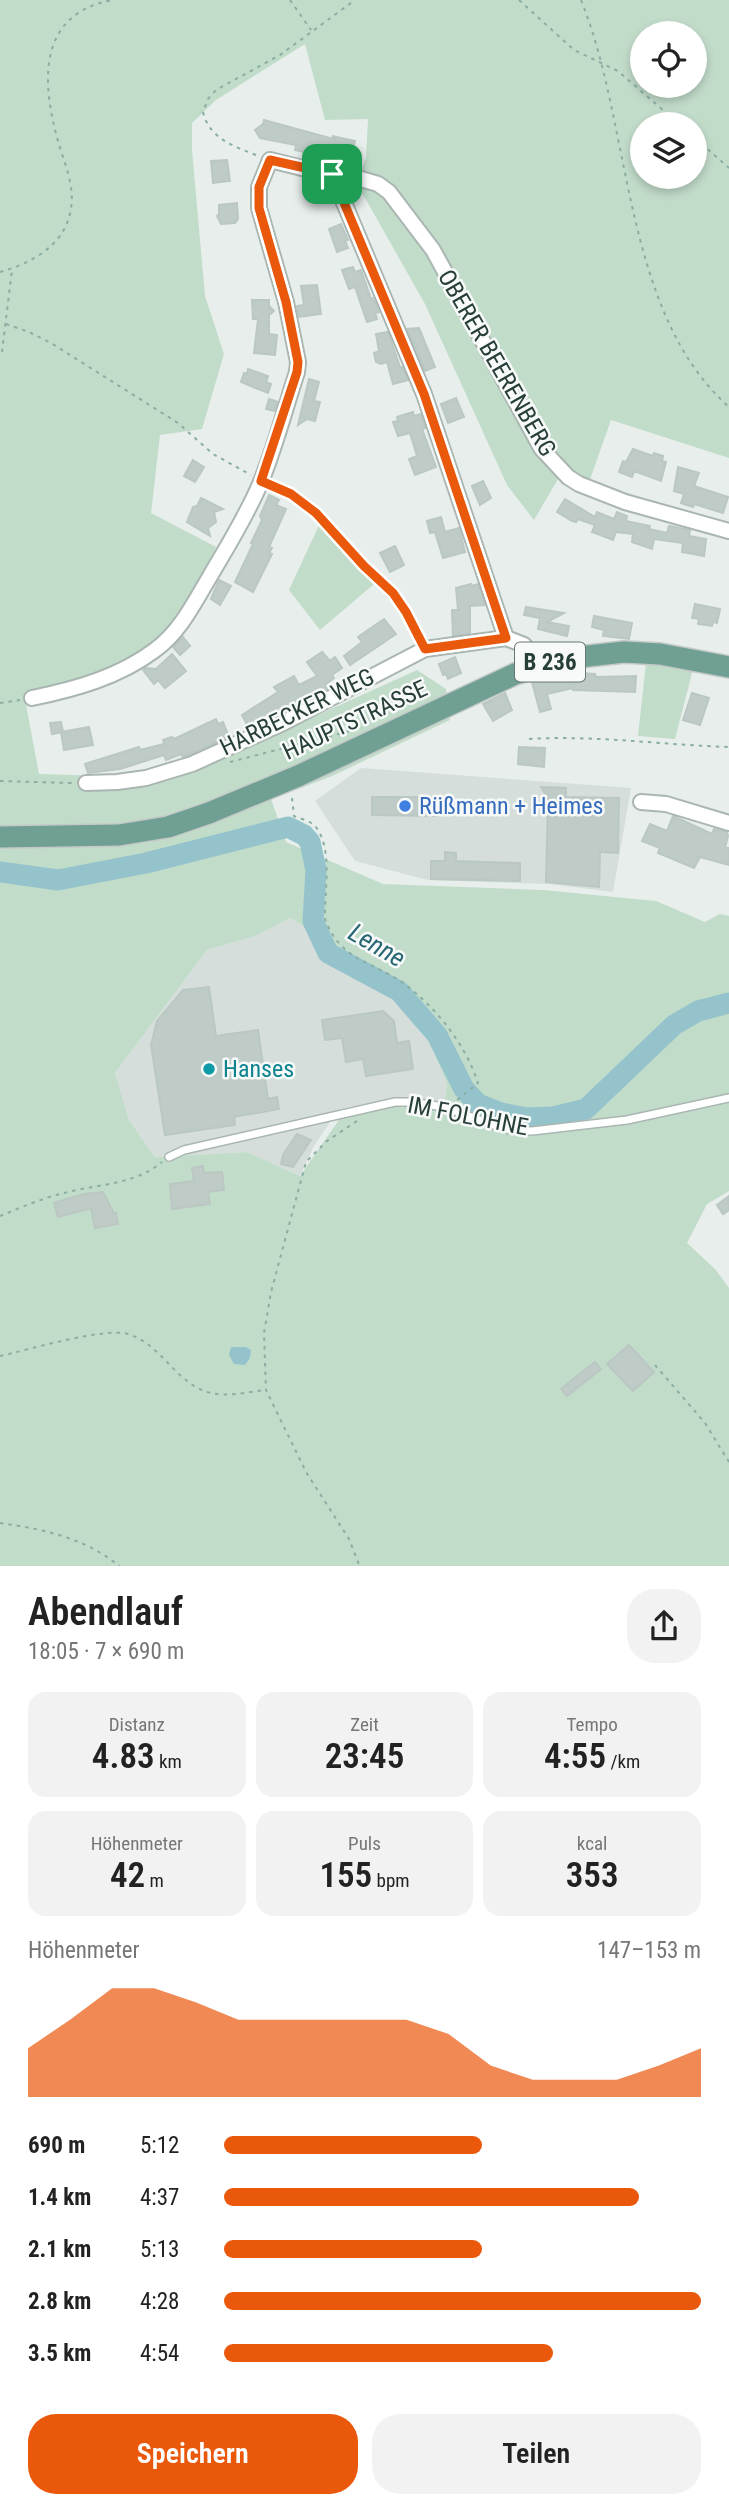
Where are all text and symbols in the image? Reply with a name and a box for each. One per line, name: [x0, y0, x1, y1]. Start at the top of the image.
map controls: [630, 21, 707, 189]
button: locate: [630, 21, 707, 98]
button: layers: [630, 112, 707, 189]
pin: [302, 144, 362, 204]
icon: arrive: [313, 155, 351, 193]
street label: OBERER BEERENBERG: [432, 265, 562, 461]
road number: B 236: [515, 642, 585, 682]
street label: HARBECKER WEG: [215, 663, 379, 761]
street label: HAUPTSTRASSE: [278, 674, 432, 766]
place label: Rüßmann + Heimes: [419, 792, 604, 820]
marker: Rüßmann + Heimes: [397, 798, 413, 814]
water label: Lenne: [343, 917, 411, 973]
place label: Hanses: [223, 1055, 294, 1083]
marker: Hanses: [201, 1061, 217, 1077]
street label: IM FOLOHNE: [405, 1091, 531, 1141]
button: share: [627, 1589, 701, 1663]
text: Abendlauf: [28, 1590, 183, 1634]
text: 18:05 · 7 × 690 m: [28, 1638, 184, 1665]
text: Distanz: [109, 1713, 165, 1736]
text: Zeit: [350, 1713, 379, 1736]
text: Tempo: [567, 1713, 618, 1736]
text: 4.83: [92, 1736, 155, 1777]
text: 23:45: [325, 1736, 404, 1777]
text: 4:55: [544, 1736, 606, 1777]
text: km: [155, 1750, 182, 1773]
text: /km: [606, 1750, 640, 1773]
text: Höhenmeter: [91, 1832, 183, 1855]
text: Puls: [348, 1832, 381, 1855]
text: kcal: [577, 1832, 607, 1855]
text: 42: [110, 1855, 145, 1896]
text: 155: [319, 1855, 372, 1896]
text: 353: [566, 1855, 619, 1896]
text: m: [145, 1869, 164, 1892]
text: bpm: [372, 1869, 410, 1892]
text: Höhenmeter: [28, 1937, 140, 1964]
text: 147–153 m: [597, 1937, 701, 1964]
text: 690 m: [28, 2132, 85, 2159]
text: 5:12: [140, 2132, 179, 2159]
text: 1.4 km: [28, 2184, 91, 2211]
text: 4:37: [140, 2184, 179, 2211]
text: 2.1 km: [28, 2236, 91, 2263]
text: 5:13: [140, 2236, 179, 2263]
text: 2.8 km: [28, 2288, 91, 2315]
text: 4:28: [140, 2288, 179, 2315]
text: 3.5 km: [28, 2340, 91, 2367]
text: 4:54: [140, 2340, 179, 2367]
button: Speichern: [28, 2414, 358, 2494]
button: Teilen: [372, 2414, 701, 2494]

